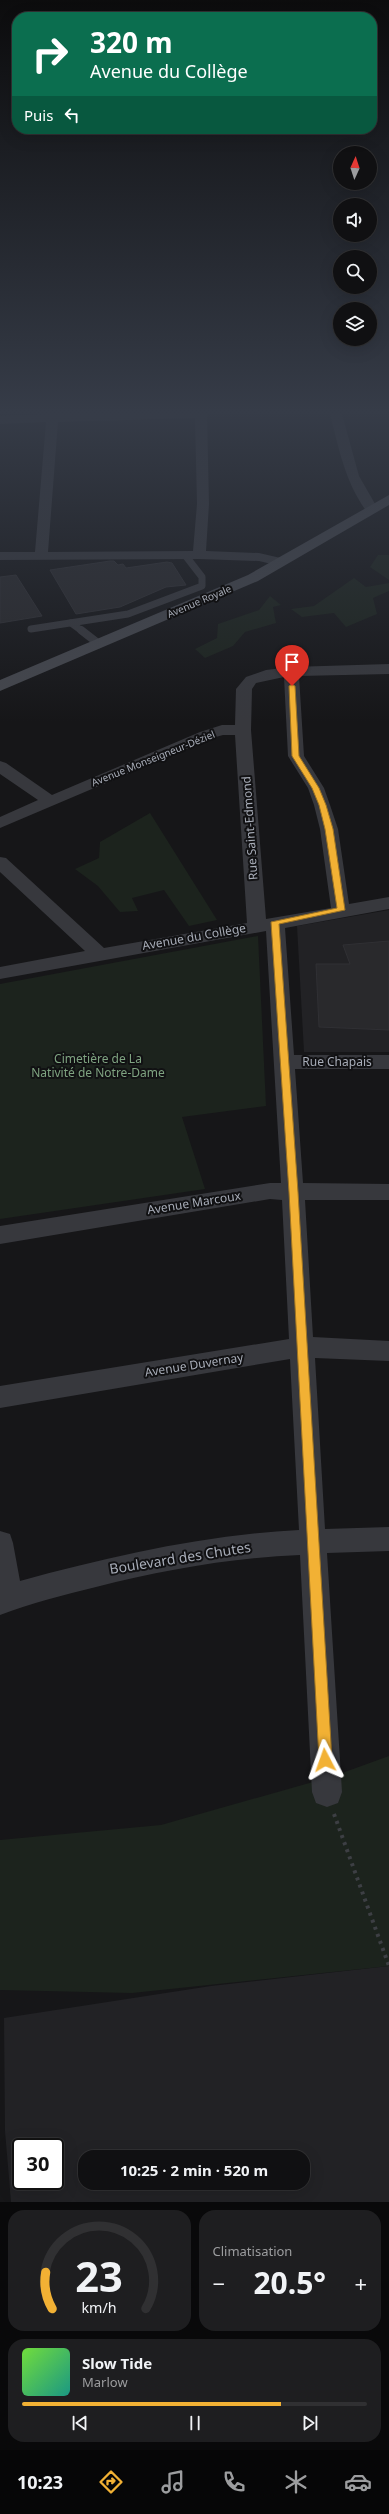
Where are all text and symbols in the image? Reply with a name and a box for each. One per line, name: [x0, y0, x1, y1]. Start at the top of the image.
text: 320 m: [90, 23, 173, 61]
icon: right: [24, 28, 76, 80]
text: Avenue du Collège: [90, 59, 248, 83]
icon: left: [61, 104, 83, 126]
text: Puis: [24, 105, 53, 125]
north arrow: [333, 146, 377, 190]
map controls: [333, 146, 377, 346]
button: sound: [333, 198, 377, 242]
button: search: [333, 250, 377, 294]
button: layers: [333, 302, 377, 346]
street label: Avenue Royale: [165, 581, 234, 621]
pin: [275, 645, 309, 686]
icon: arrive: [281, 651, 303, 673]
street label: Avenue Monseigneur-Déziel: [89, 727, 217, 789]
street label: Rue Saint-Edmond: [237, 776, 262, 881]
street label: Avenue du Collège: [141, 919, 247, 954]
park label: Cimetière de La Nativité de Notre-Dame: [31, 1050, 165, 1081]
street label: Rue Chapais: [302, 1053, 372, 1070]
street label: Avenue Marcoux: [146, 1187, 242, 1218]
street label: Avenue Duvernay: [143, 1348, 245, 1381]
street label: Boulevard des Chutes: [108, 1537, 252, 1578]
position arrow: [304, 1739, 346, 1781]
speed limit sign: 30: [12, 2138, 64, 2190]
text: 10:25 · 2 min · 520 m: [120, 2160, 268, 2180]
text: Climatisation: [213, 2242, 292, 2260]
text: 23: [75, 2247, 123, 2303]
text: 20.5°: [253, 2262, 326, 2303]
text: −: [213, 2268, 225, 2298]
text: +: [354, 2268, 367, 2298]
text: km/h: [82, 2297, 117, 2316]
text: Slow Tide: [82, 2353, 152, 2373]
text: Marlow: [82, 2373, 128, 2391]
icon: previous: [69, 2412, 91, 2434]
icon: pause: [184, 2412, 206, 2434]
icon: next: [299, 2412, 321, 2434]
icon: directions: [97, 2468, 125, 2496]
icon: music: [159, 2468, 187, 2496]
icon: phone: [220, 2468, 248, 2496]
icon: climate: [282, 2468, 310, 2496]
icon: car: [344, 2468, 372, 2496]
text: 10:23: [17, 2470, 63, 2494]

